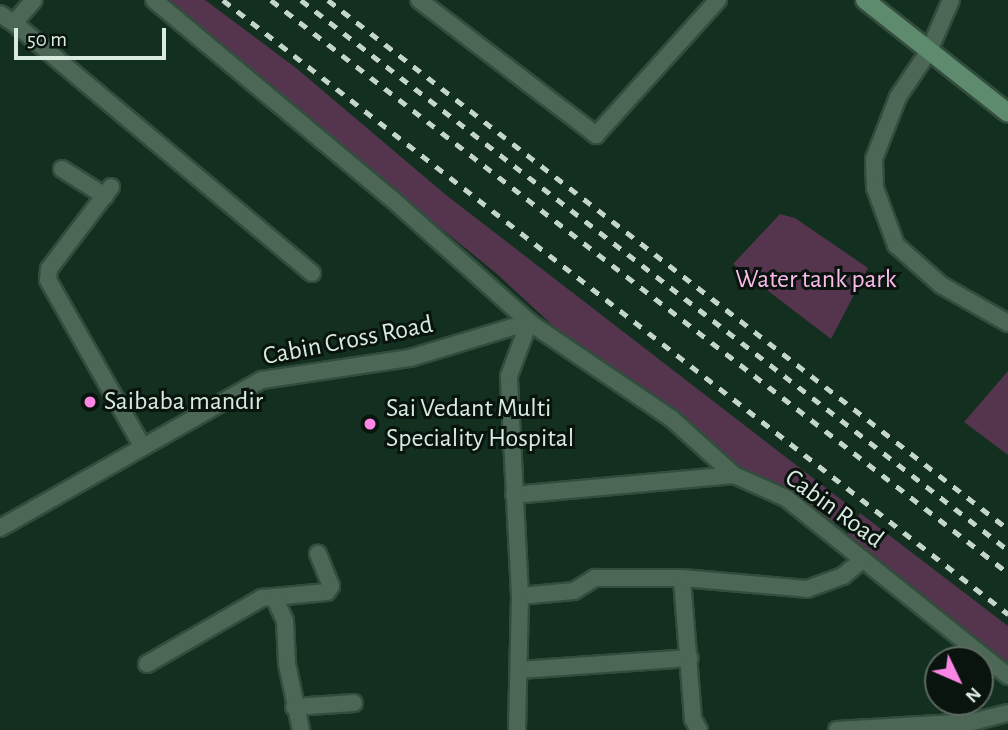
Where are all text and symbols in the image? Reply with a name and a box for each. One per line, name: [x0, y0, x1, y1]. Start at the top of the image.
scale bar: [18, 14, 170, 58]
text: 50 m: [27, 29, 67, 50]
park label: Water tank park: [735, 264, 897, 296]
street label: Cabin Cross Road: [260, 309, 436, 373]
place label: Saibaba mandir: [104, 386, 263, 418]
place label: Sai Vedant Multi Speciality Hospital: [386, 393, 574, 454]
marker: Saibaba mandir: [82, 394, 98, 410]
marker: Sai Vedant Multi Speciality Hospital: [360, 414, 380, 434]
street label: Cabin Road: [778, 463, 890, 555]
north arrow: [924, 646, 994, 716]
text: N: [962, 683, 984, 706]

